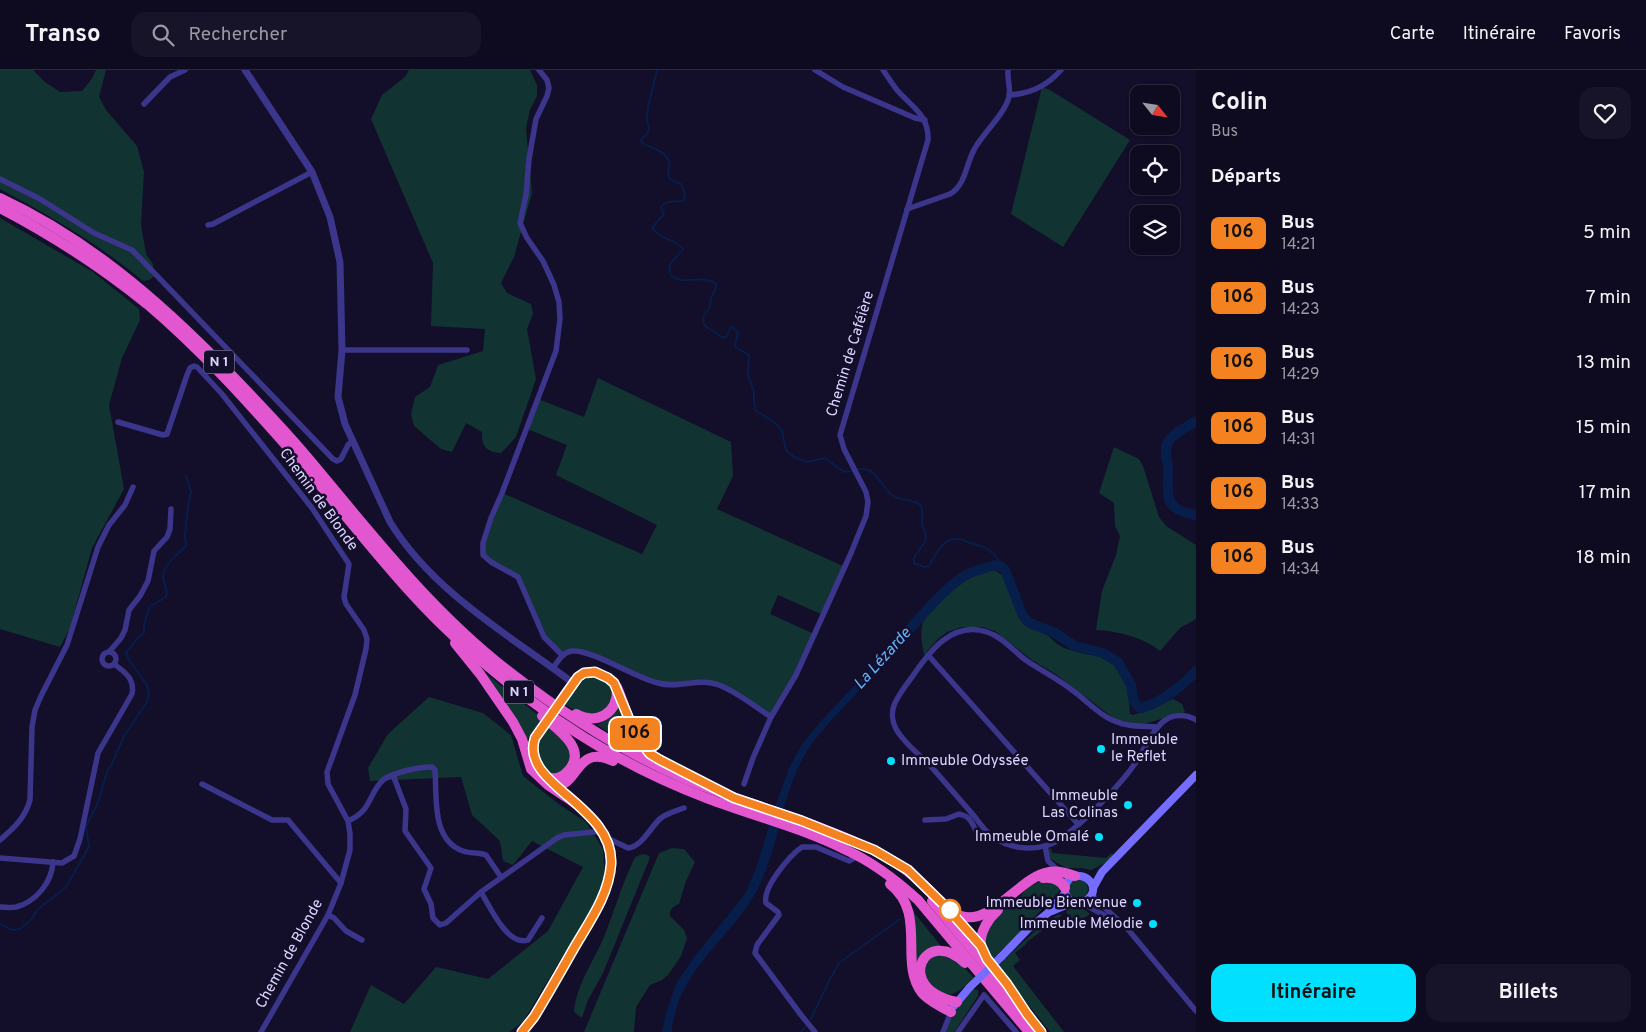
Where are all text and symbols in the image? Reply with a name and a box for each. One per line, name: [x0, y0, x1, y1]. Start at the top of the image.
search box: [131, 12, 481, 57]
text: Transo: [25, 20, 101, 50]
icon: search: [149, 21, 177, 49]
text: Rechercher: [189, 23, 287, 47]
text: Carte: [1390, 23, 1435, 46]
text: Itinéraire: [1463, 23, 1536, 46]
text: Favoris: [1564, 23, 1621, 46]
north arrow: [1130, 85, 1180, 135]
map controls: [1130, 85, 1180, 255]
button: heart: [1579, 87, 1631, 139]
text: Colin: [1211, 88, 1268, 118]
text: Bus: [1211, 122, 1238, 142]
button: locate: [1130, 145, 1180, 195]
text: Départs: [1211, 165, 1281, 189]
button: layers: [1130, 205, 1180, 255]
text: Bus: [1281, 211, 1315, 235]
text: 106: [1223, 221, 1254, 244]
text: 5 min: [1583, 221, 1631, 245]
text: 14:21: [1281, 235, 1316, 255]
text: Bus: [1281, 276, 1315, 300]
text: 106: [1223, 286, 1254, 309]
text: 7 min: [1586, 286, 1631, 310]
street label: Chemin de Caféière: [823, 289, 879, 419]
text: 14:23: [1281, 300, 1320, 320]
text: Bus: [1281, 341, 1315, 365]
road number: N 1: [204, 350, 234, 374]
text: 106: [1223, 351, 1254, 374]
text: 13 min: [1576, 351, 1631, 375]
text: 14:29: [1281, 365, 1320, 385]
text: Bus: [1281, 406, 1315, 430]
text: 106: [1223, 416, 1254, 439]
text: 15 min: [1576, 416, 1631, 440]
text: 14:31: [1281, 430, 1316, 450]
street label: Chemin de Blonde: [274, 445, 362, 555]
text: Bus: [1281, 471, 1315, 495]
text: 106: [1223, 481, 1254, 504]
text: 17 min: [1579, 481, 1631, 505]
text: 14:33: [1281, 495, 1319, 515]
text: Bus: [1281, 536, 1315, 560]
text: 106: [1223, 546, 1254, 569]
text: 18 min: [1576, 546, 1631, 570]
text: 14:34: [1281, 560, 1320, 580]
water label: La Lézarde: [850, 624, 916, 694]
road number: N 1: [504, 680, 534, 704]
line badge: 106: [606, 718, 664, 750]
text: 106: [620, 722, 650, 745]
place label: Immeuble le Reflet: [1111, 731, 1178, 767]
marker: Immeuble le Reflet: [1095, 743, 1107, 755]
place label: Immeuble Odyssée: [901, 752, 1028, 771]
marker: Immeuble Odyssée: [885, 755, 897, 767]
place label: Immeuble Las Colinas: [1042, 787, 1118, 823]
marker: Immeuble Las Colinas: [1122, 799, 1134, 811]
place label: Immeuble Omalé: [975, 828, 1089, 847]
marker: Immeuble Omalé: [1093, 831, 1105, 843]
place label: Immeuble Bienvenue: [985, 894, 1127, 913]
street label: Chemin de Blonde: [252, 896, 328, 1012]
marker: Immeuble Bienvenue: [1131, 897, 1143, 909]
unlabelled marker: [939, 899, 961, 921]
place label: Immeuble Mélodie: [1019, 915, 1143, 934]
marker: Immeuble Mélodie: [1147, 918, 1159, 930]
button: Itinéraire: [1211, 964, 1416, 1022]
button: Billets: [1426, 964, 1631, 1022]

